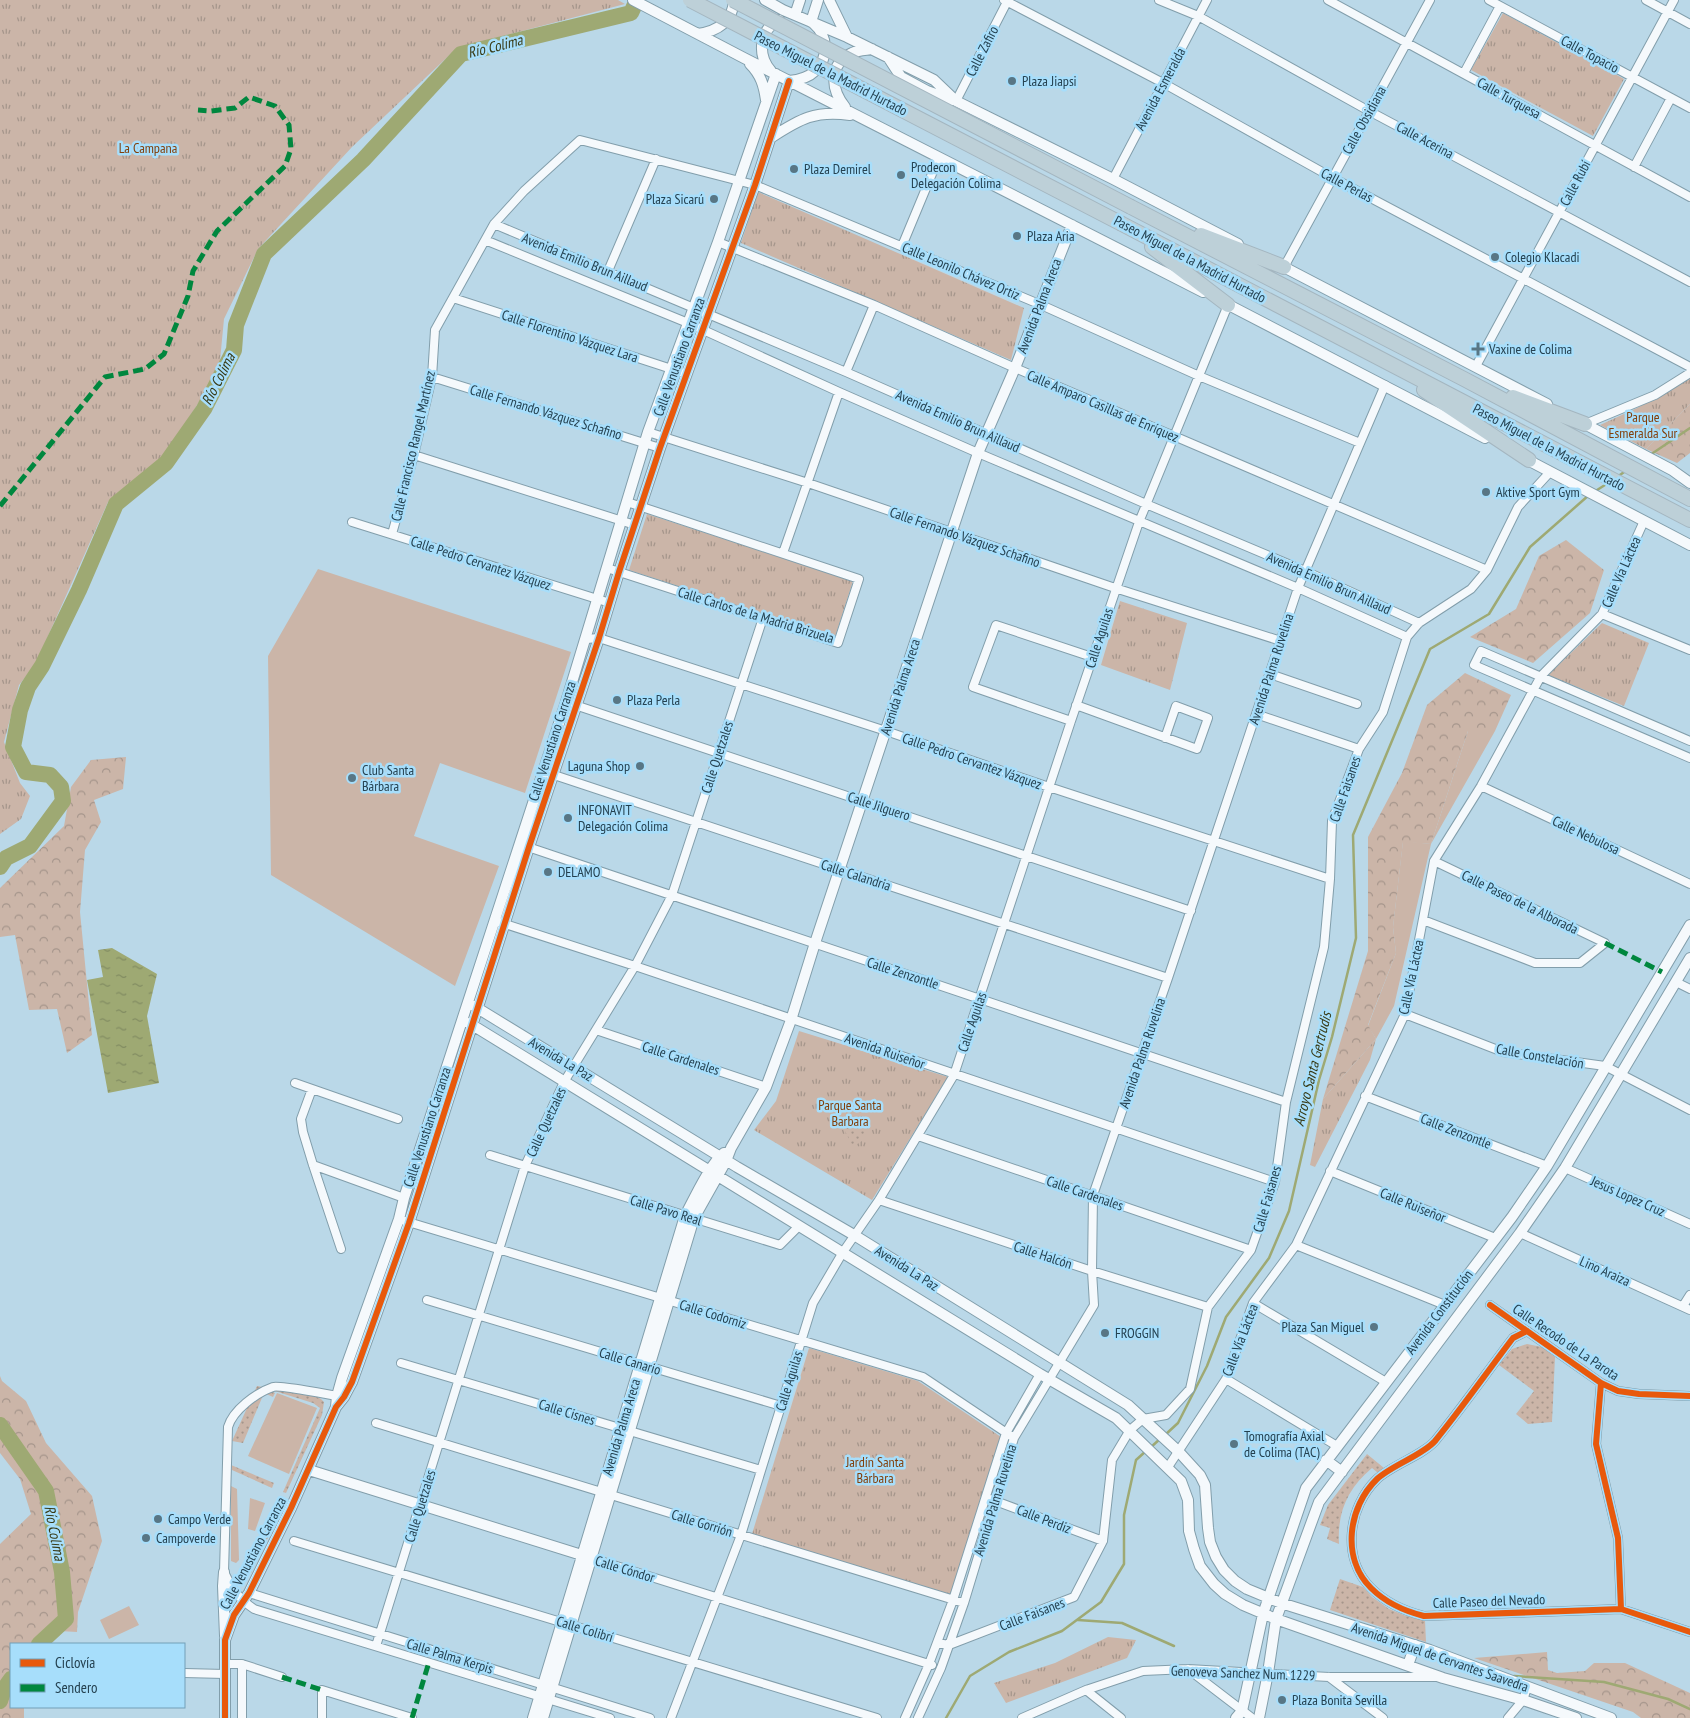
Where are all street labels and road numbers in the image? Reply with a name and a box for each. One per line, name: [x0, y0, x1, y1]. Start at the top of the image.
street label: Calle Zafiro: [962, 23, 1002, 79]
street label: Paseo Miguel de la Madrid Hurtado: [751, 27, 911, 119]
street label: Calle Topacio: [1558, 31, 1622, 77]
street label: Avenida Esmeralda: [1131, 45, 1189, 133]
street label: Calle Turquesa: [1474, 73, 1544, 123]
street label: Calle Obsidiana: [1338, 83, 1390, 157]
street label: Calle Acerina: [1393, 117, 1457, 163]
street label: Calle Rubí: [1556, 157, 1594, 209]
street label: Calle Perlas: [1318, 164, 1376, 206]
street label: Paseo Miguel de la Madrid Hurtado: [1111, 211, 1269, 307]
street label: Avenida Emilio Brun Aillaud: [520, 229, 650, 295]
street label: Calle Leonilo Chávez Ortiz: [899, 238, 1023, 304]
street label: Avenida Palma Areca: [1013, 256, 1065, 356]
street label: Calle Venustiano Carranza: [649, 295, 709, 419]
street label: Calle Florentino Vázquez Lara: [500, 305, 640, 367]
street label: Calle Amparo Casillas de Enríquez: [1024, 366, 1182, 446]
street label: Calle Francisco Rangel Martínez: [387, 369, 439, 523]
street label: Calle Fernando Vázquez Schafino: [468, 380, 624, 444]
street label: Avenida Emilio Brun Aillaud: [893, 386, 1023, 456]
street label: Paseo Miguel de la Madrid Hurtado: [1470, 399, 1628, 495]
street label: Calle Fernando Vázquez Schafino: [887, 503, 1043, 571]
street label: Calle Pedro Cervantez Vázquez: [409, 532, 553, 594]
street label: Calle Vía Láctea: [1597, 534, 1645, 610]
street label: Avenida Emilio Brun Aillaud: [1264, 548, 1394, 618]
street label: Calle Carlos de la Madrid Brizuela: [676, 583, 836, 647]
street label: Calle Aguilas: [1081, 606, 1117, 670]
street label: Avenida Palma Ruvelina: [1245, 611, 1297, 727]
street label: Avenida Palma Areca: [876, 637, 924, 737]
street label: Calle Venustiano Carranza: [524, 679, 580, 803]
street label: Calle Quetzales: [697, 718, 737, 795]
street label: Calle Pedro Cervantez Vázquez: [900, 729, 1044, 793]
street label: Calle Faisanes: [1325, 753, 1365, 824]
street label: Calle Jilguero: [846, 787, 912, 825]
street label: Calle Nebulosa: [1549, 812, 1623, 858]
street label: Calle Calandria: [819, 855, 893, 895]
street label: Calle Paseo de la Alborada: [1459, 866, 1581, 938]
street label: Calle Vía Láctea: [1394, 938, 1428, 1016]
street label: Calle Zenzontle: [865, 953, 941, 993]
street label: Calle Aguilas: [953, 990, 991, 1054]
street label: Avenida Palma Ruvelina: [1115, 995, 1169, 1111]
street label: Avenida Ruiseñor: [843, 1029, 928, 1073]
street label: Avenida La Paz: [526, 1033, 596, 1085]
street label: Calle Cardenales: [640, 1037, 722, 1079]
street label: Calle Constelación: [1495, 1039, 1585, 1073]
street label: Calle Venustiano Carranza: [399, 1065, 455, 1189]
street label: Calle Quetzales: [522, 1084, 570, 1160]
street label: Calle Zenzontle: [1418, 1109, 1494, 1153]
street label: Calle Faisanes: [1249, 1163, 1285, 1234]
street label: Calle Cardenales: [1044, 1171, 1126, 1215]
street label: Jesus Lopez Cruz: [1587, 1171, 1668, 1220]
street label: Calle Ruiseñor: [1377, 1184, 1449, 1226]
street label: Calle Pavo Real: [628, 1191, 705, 1230]
street label: Calle Halcón: [1011, 1237, 1075, 1273]
street label: Avenida La Paz: [872, 1241, 942, 1295]
street label: Lino Araiza: [1577, 1252, 1633, 1290]
street label: Avenida Constitución: [1401, 1266, 1477, 1358]
street label: Calle Codorniz: [677, 1295, 749, 1333]
street label: Calle Recodo de La Parota: [1509, 1300, 1623, 1384]
street label: Calle Vía Láctea: [1218, 1301, 1262, 1379]
street label: Calle Canario: [597, 1343, 663, 1379]
street label: Calle Aguilas: [771, 1348, 807, 1413]
street label: Avenida Palma Areca: [598, 1377, 644, 1477]
street label: Calle Cisnes: [537, 1395, 598, 1429]
street label: Avenida Palma Ruvelina: [969, 1442, 1021, 1558]
street label: Calle Quetzales: [400, 1467, 440, 1544]
street label: Calle Venustiano Carranza: [216, 1494, 290, 1612]
street label: Calle Perdiz: [1014, 1500, 1074, 1538]
street label: Calle Gorrión: [669, 1505, 735, 1541]
street label: Calle Cóndor: [593, 1551, 657, 1587]
street label: Calle Paseo del Nevado: [1433, 1590, 1545, 1612]
street label: Calle Faisanes: [997, 1593, 1067, 1635]
street label: Calle Colibrí: [554, 1612, 616, 1646]
street label: Avenida Miguel de Cervantes Saavedra: [1349, 1618, 1531, 1696]
street label: Calle Palma Kerpis: [405, 1634, 496, 1678]
street label: Genoveva Sanchez Num. 1229: [1171, 1661, 1315, 1685]

